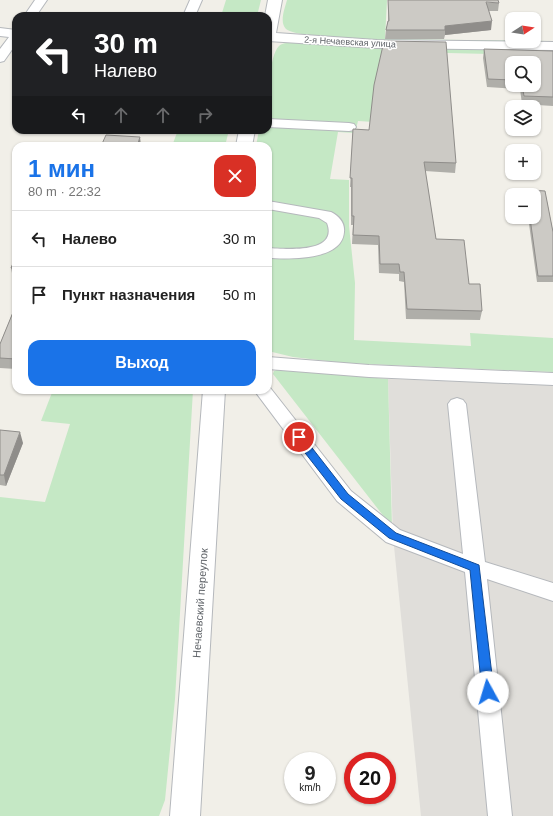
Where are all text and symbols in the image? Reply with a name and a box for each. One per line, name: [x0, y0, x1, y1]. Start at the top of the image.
north arrow: [505, 12, 541, 48]
map controls: [505, 12, 541, 224]
icon: left: [28, 28, 80, 80]
text: 30 m: [94, 28, 158, 59]
street label: 2-я Нечаевская улица: [304, 35, 396, 49]
button: search: [505, 56, 541, 92]
text: Налево: [94, 61, 157, 81]
button: layers: [505, 100, 541, 136]
icon: left: [68, 104, 90, 126]
icon: ahead: [110, 104, 132, 126]
icon: ahead: [152, 104, 174, 126]
icon: right: [194, 104, 216, 126]
button: +: [505, 144, 541, 180]
text: 1 мин: [28, 155, 95, 182]
button: close: [214, 155, 256, 197]
text: 80 m · 22:32: [28, 184, 101, 199]
button: −: [505, 188, 541, 224]
icon: left: [28, 228, 50, 250]
text: Налево: [62, 230, 117, 247]
text: 30 m: [223, 230, 256, 247]
icon: arrive: [28, 284, 50, 306]
text: Пункт назначения: [62, 286, 195, 303]
text: 50 m: [223, 286, 256, 303]
button: Выход: [28, 340, 256, 386]
pin: [282, 420, 316, 454]
icon: arrive: [288, 426, 310, 448]
street label: Нечаевский переулок: [190, 548, 210, 658]
position arrow: [467, 671, 509, 713]
speed limit sign: 20: [344, 752, 396, 804]
text: 9: [304, 762, 316, 784]
text: km/h: [299, 782, 321, 793]

